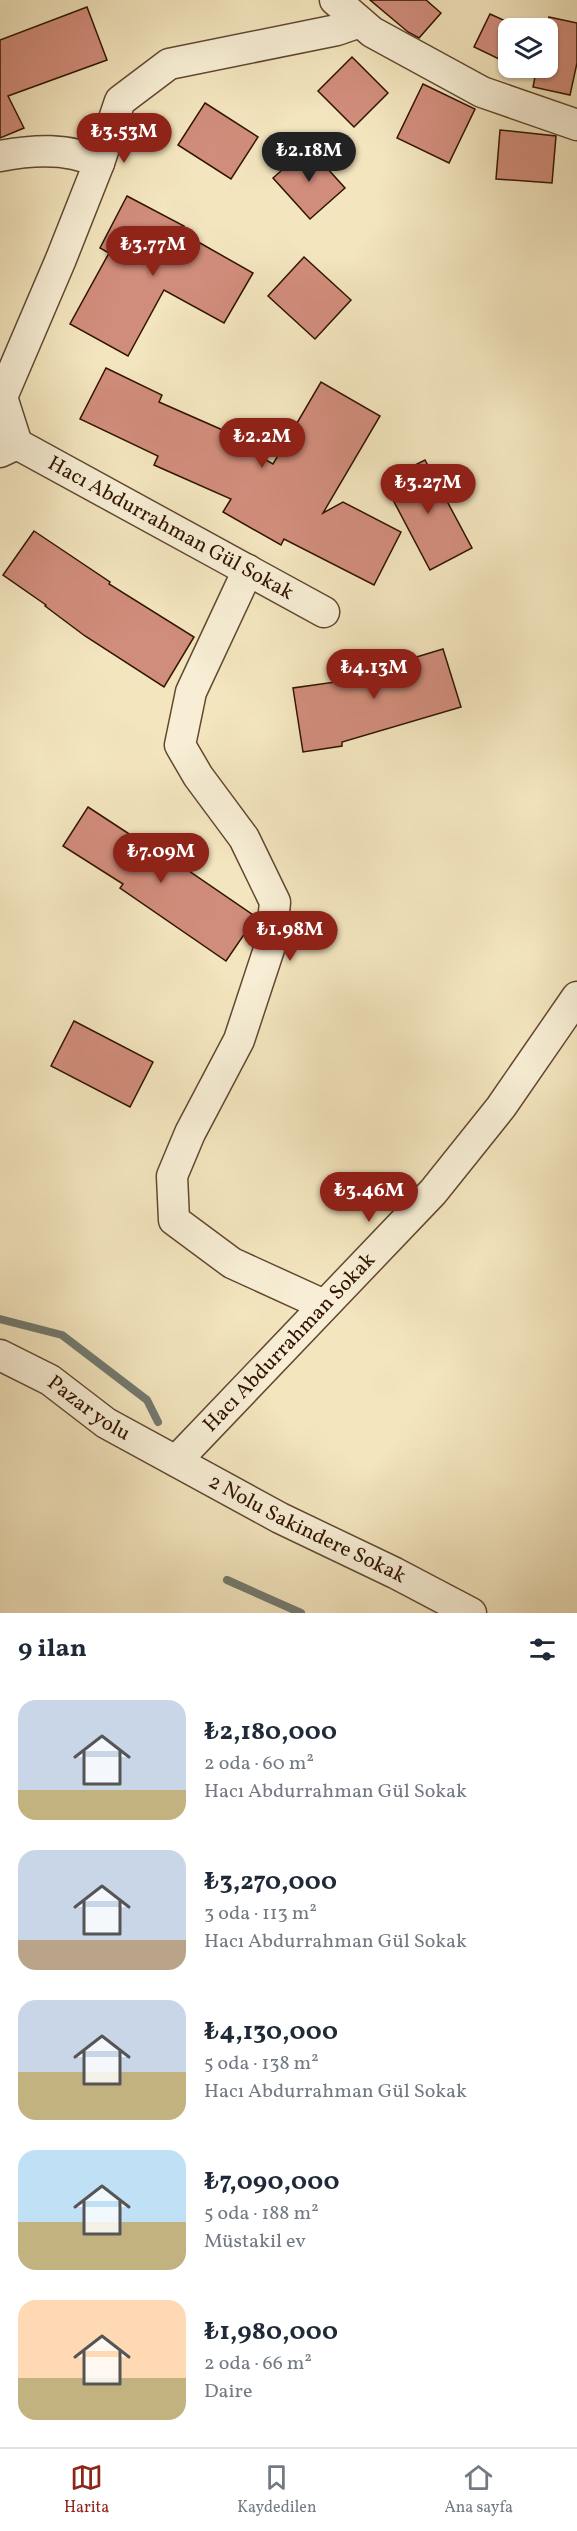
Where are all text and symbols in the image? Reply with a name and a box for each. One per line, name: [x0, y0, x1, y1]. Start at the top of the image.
map controls: [498, 18, 558, 78]
button: layers: [498, 18, 558, 78]
pin: ₺3.53M: [75, 113, 173, 164]
text: ₺3.53M: [91, 118, 157, 146]
pin: ₺2.18M: [260, 132, 358, 183]
text: ₺2.18M: [276, 137, 342, 165]
pin: ₺3.77M: [104, 226, 202, 277]
text: ₺3.77M: [120, 231, 186, 259]
pin: ₺2.2M: [220, 418, 304, 469]
text: ₺2.2M: [233, 423, 291, 451]
street label: Hacı Abdurrahman Gül Sokak: [43, 449, 299, 607]
pin: ₺3.27M: [379, 464, 477, 515]
text: ₺3.27M: [395, 469, 461, 497]
pin: ₺4.13M: [325, 649, 423, 700]
text: ₺4.13M: [340, 654, 408, 682]
pin: ₺7.09M: [112, 833, 210, 884]
text: ₺7.09M: [127, 838, 195, 866]
pin: ₺1.98M: [241, 911, 339, 962]
text: ₺1.98M: [257, 916, 323, 944]
pin: ₺3.46M: [320, 1172, 418, 1223]
text: ₺3.46M: [334, 1177, 404, 1205]
street label: Hacı Abdurrahman Sokak: [196, 1246, 383, 1439]
street label: Pazar yolu: [41, 1368, 135, 1448]
street label: 2 Nolu Sakindere Sokak: [203, 1467, 412, 1591]
text: 9 ilan: [18, 1631, 87, 1667]
icon: filters: [526, 1633, 559, 1666]
text: ₺2,180,000: [204, 1714, 337, 1750]
icon: home: [66, 1724, 138, 1796]
text: 2 oda · 60 m²: [204, 1750, 314, 1778]
text: Hacı Abdurrahman Gül Sokak: [204, 1778, 467, 1806]
text: ₺3,270,000: [204, 1864, 337, 1900]
icon: home: [66, 1874, 138, 1946]
text: 3 oda · 113 m²: [204, 1900, 317, 1928]
text: Hacı Abdurrahman Gül Sokak: [204, 1928, 467, 1956]
text: ₺4,130,000: [204, 2014, 338, 2050]
icon: home: [66, 2024, 138, 2096]
text: 5 oda · 138 m²: [204, 2050, 319, 2078]
text: Hacı Abdurrahman Gül Sokak: [204, 2078, 467, 2106]
text: ₺7,090,000: [204, 2164, 340, 2200]
icon: home: [66, 2174, 138, 2246]
text: 5 oda · 188 m²: [204, 2200, 319, 2228]
text: Müstakil ev: [204, 2228, 306, 2256]
text: ₺1,980,000: [204, 2314, 338, 2350]
icon: home: [66, 2324, 138, 2396]
text: 2 oda · 66 m²: [204, 2350, 312, 2378]
text: Daire: [204, 2378, 252, 2406]
tab: Harita: [64, 2461, 109, 2519]
tab: Kaydedilen: [237, 2461, 316, 2519]
tab: Ana sayfa: [445, 2461, 513, 2519]

